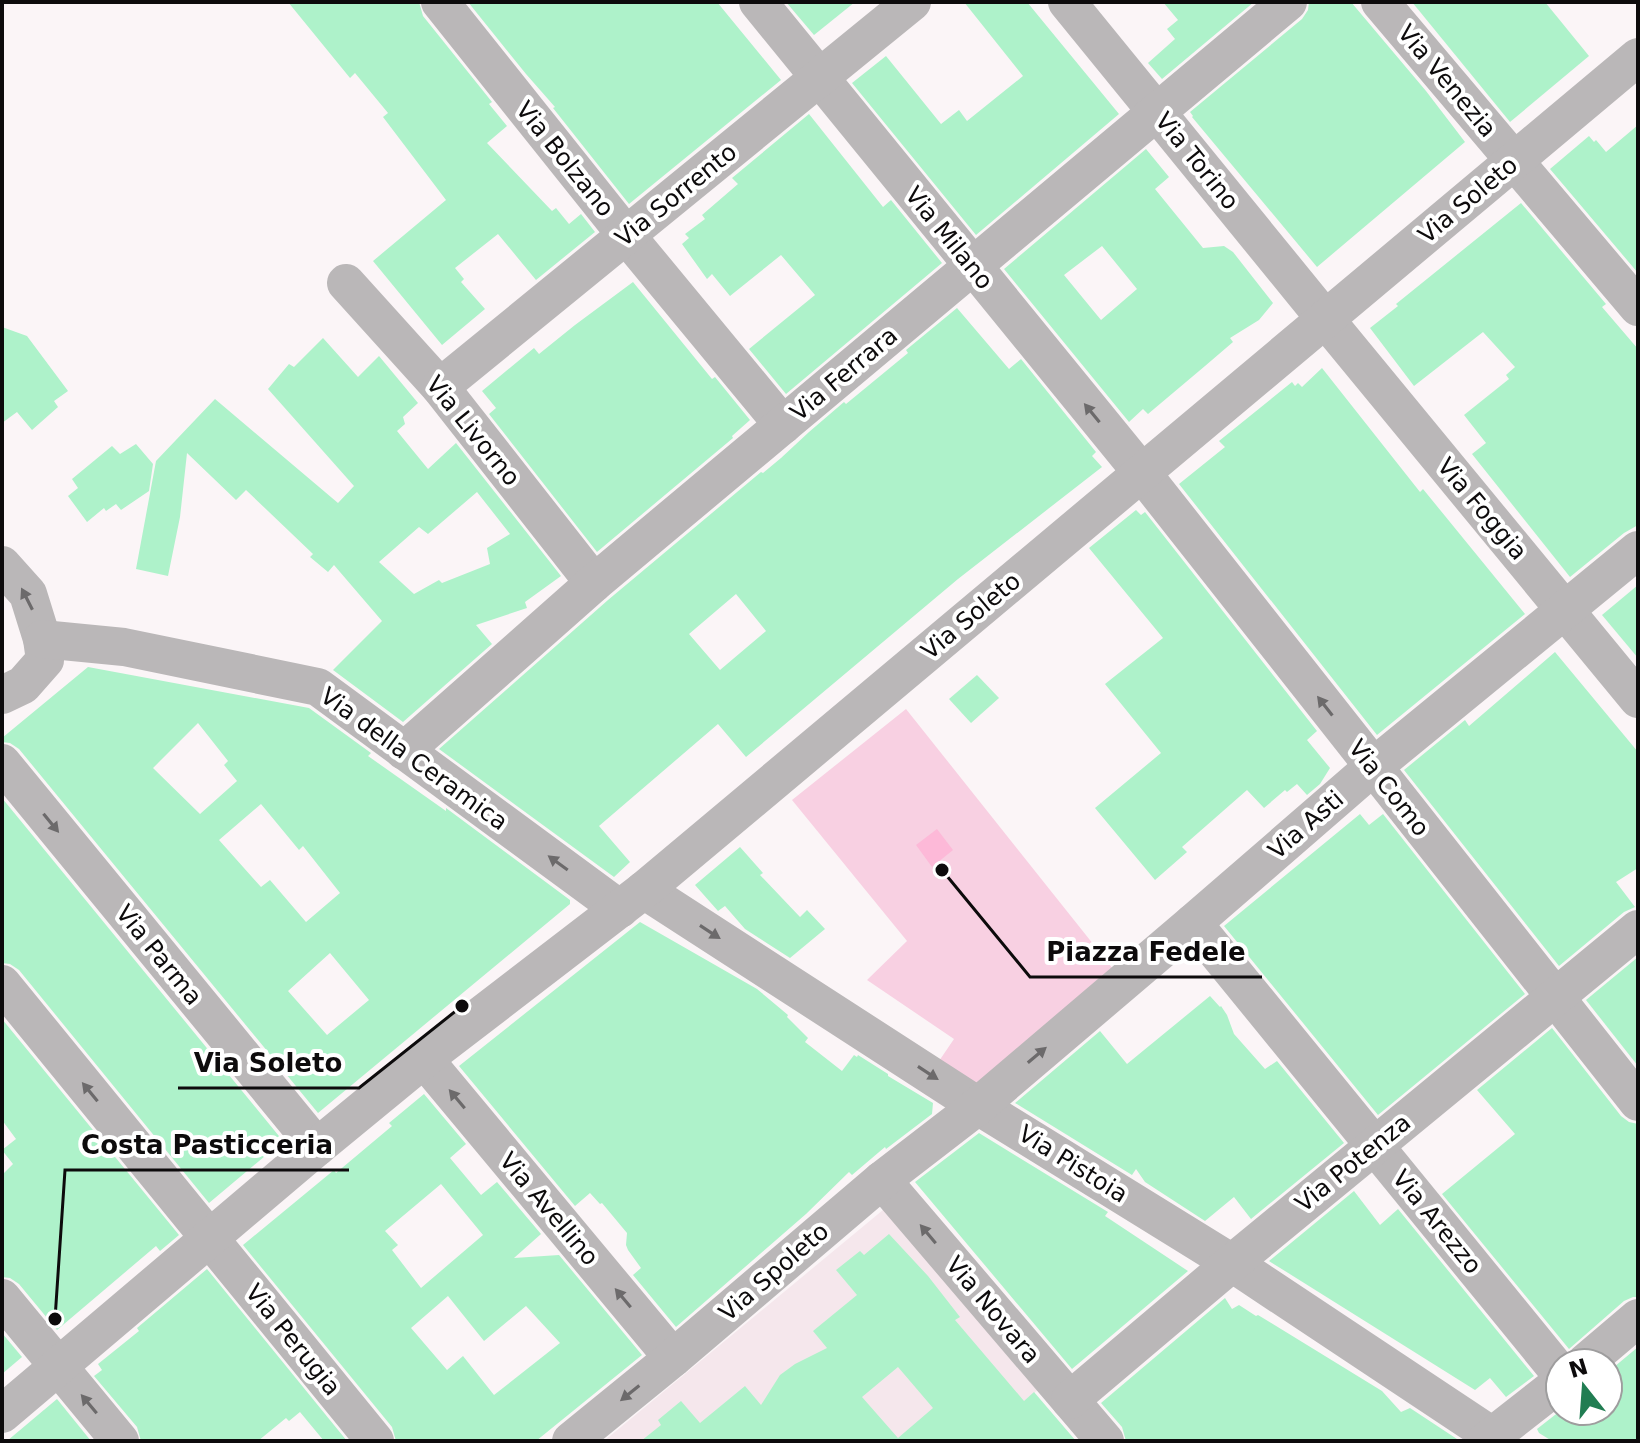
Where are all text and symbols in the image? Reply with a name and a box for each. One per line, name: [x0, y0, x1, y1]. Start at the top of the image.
street label: Via Venezia: [1392, 19, 1502, 143]
street label: Via Bolzano: [510, 96, 620, 222]
street label: Via Torino: [1149, 107, 1245, 215]
street label: Via Sorrento: [610, 138, 742, 252]
street label: Via Soleto: [1413, 151, 1523, 249]
street label: Via Milano: [899, 181, 999, 295]
street label: Via Ferrara: [785, 321, 903, 427]
street label: Via Livorno: [420, 370, 526, 492]
one-way arrow: [1084, 403, 1101, 423]
street label: Via Foggia: [1431, 452, 1533, 566]
street label: Via Soleto: [916, 567, 1026, 665]
one-way arrow: [20, 587, 34, 610]
street label: Via della Ceramica: [315, 682, 513, 836]
one-way arrow: [1317, 696, 1333, 716]
street label: Via Como: [1343, 734, 1435, 842]
street label: Via Asti: [1263, 785, 1349, 865]
one-way arrow: [43, 813, 60, 834]
one-way arrow: [547, 856, 568, 871]
street label: Via Parma: [110, 899, 208, 1011]
one-way arrow: [699, 924, 720, 939]
callout: Piazza Fedele: [1030, 927, 1262, 977]
text: Piazza Fedele: [1046, 937, 1246, 967]
callout: Via Soleto: [178, 1038, 359, 1088]
one-way arrow: [1027, 1047, 1047, 1064]
text: Via Soleto: [194, 1048, 342, 1078]
one-way arrow: [917, 1066, 939, 1080]
one-way arrow: [82, 1082, 99, 1102]
one-way arrow: [449, 1089, 466, 1109]
street label: Via Potenza: [1290, 1108, 1416, 1218]
street label: Via Pistoia: [1013, 1119, 1133, 1209]
callout: Costa Pasticceria: [65, 1120, 349, 1170]
text: Costa Pasticceria: [81, 1130, 333, 1160]
street label: Via Avellino: [494, 1147, 604, 1271]
street label: Via Arezzo: [1387, 1165, 1487, 1279]
street label: Via Spoleto: [714, 1217, 834, 1327]
one-way arrow: [920, 1224, 937, 1244]
street label: Via Novara: [940, 1251, 1046, 1369]
street label: Via Perugia: [240, 1279, 346, 1401]
one-way arrow: [615, 1289, 632, 1309]
north arrow: [1544, 1347, 1624, 1427]
text: N: [1566, 1354, 1591, 1383]
one-way arrow: [621, 1384, 641, 1401]
one-way arrow: [81, 1394, 98, 1414]

